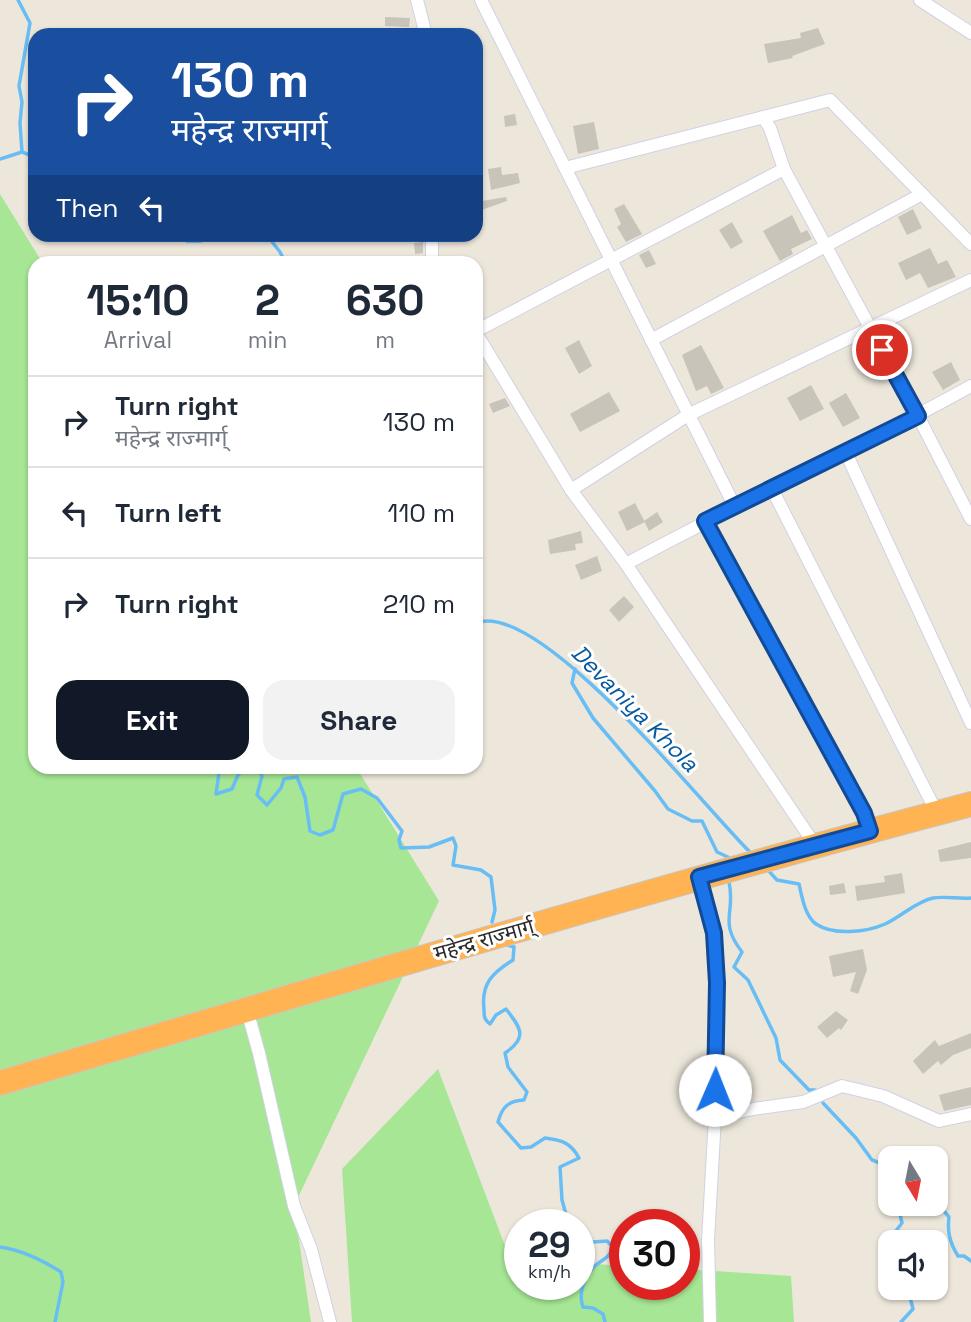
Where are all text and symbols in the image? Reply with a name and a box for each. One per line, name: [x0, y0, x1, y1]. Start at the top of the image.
text: 130 m: [171, 49, 309, 111]
icon: right: [56, 56, 147, 147]
text: महेन्द्र राज्मार्ग्: [171, 110, 327, 150]
icon: left: [133, 189, 171, 227]
text: Then: [56, 191, 119, 225]
text: 15:10: [86, 274, 189, 327]
text: 2: [255, 274, 280, 327]
text: 630: [346, 274, 425, 327]
pin: [852, 320, 912, 380]
text: Arrival: [104, 325, 172, 355]
text: min: [248, 325, 287, 355]
text: m: [375, 325, 395, 355]
icon: arrive: [863, 331, 901, 369]
text: Turn right: [115, 389, 239, 423]
icon: right: [56, 403, 94, 441]
text: 130 m: [383, 405, 455, 439]
text: महेन्द्र राज्मार्ग्: [115, 423, 227, 453]
icon: left: [56, 494, 94, 532]
text: Turn left: [115, 496, 222, 530]
text: 110 m: [388, 496, 455, 530]
icon: right: [56, 585, 94, 623]
text: Turn right: [115, 587, 239, 621]
text: 210 m: [383, 587, 455, 621]
water label: Devaniya Khola: [565, 638, 705, 778]
button: Exit: [56, 680, 249, 760]
button: Share: [263, 680, 455, 760]
street label: महेन्द्र राज्मार्ग्: [431, 912, 540, 967]
position arrow: [678, 1053, 752, 1127]
north arrow: [878, 1146, 948, 1216]
map controls: [878, 1146, 948, 1300]
speed limit sign: 30: [609, 1209, 700, 1300]
text: 29: [528, 1223, 571, 1267]
button: sound: [878, 1230, 948, 1300]
text: km/h: [528, 1260, 571, 1283]

